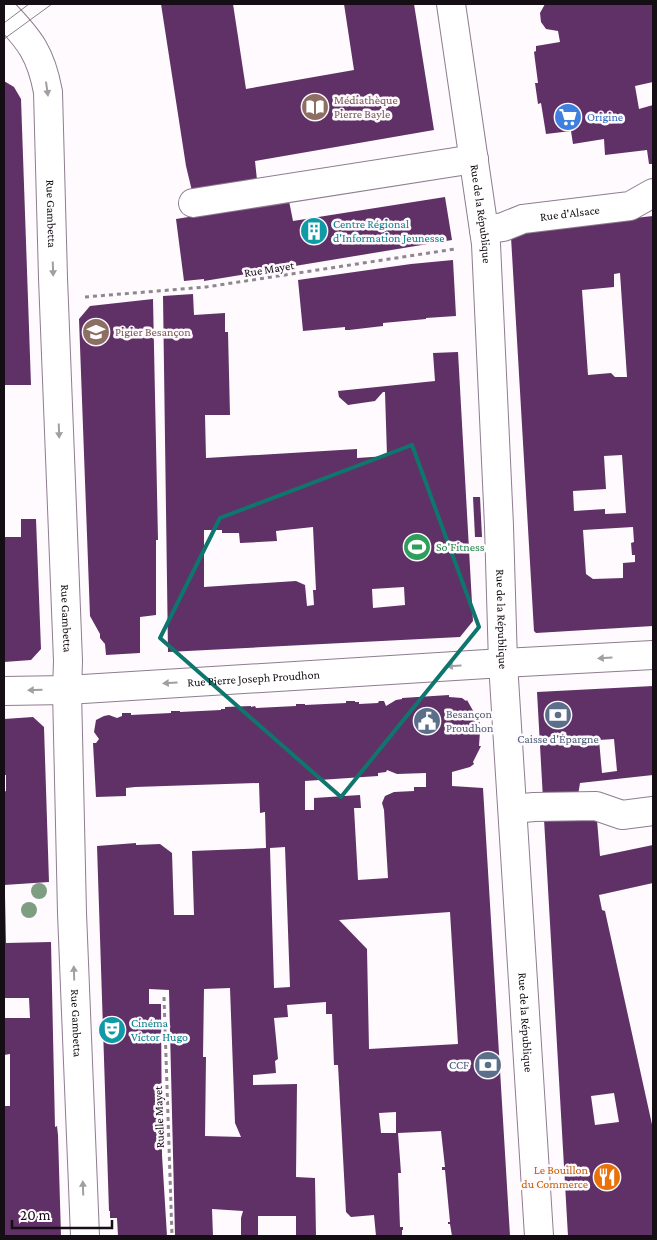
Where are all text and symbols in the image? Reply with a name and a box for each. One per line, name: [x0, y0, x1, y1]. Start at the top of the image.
one-way arrow: [43, 81, 51, 97]
library icon: Médiathèque Pierre Bayle: [300, 92, 330, 122]
place label: Médiathèque Pierre Bayle: [334, 93, 398, 121]
supermarket icon: Origine: [553, 102, 583, 132]
place label: Origine: [587, 110, 623, 124]
street label: Rue de la République: [467, 163, 494, 264]
street label: Rue Gambetta: [43, 179, 59, 248]
street label: Rue d'Alsace: [539, 203, 600, 224]
building icon: Centre Régional d'Information Jeunesse: [299, 216, 329, 246]
place label: Centre Régional d'Information Jeunesse: [333, 217, 444, 245]
street label: Rue Mayet: [243, 258, 296, 280]
one-way arrow: [49, 261, 57, 277]
school or university icon: Pigier Besançon: [81, 317, 111, 347]
place label: Pigier Besançon: [115, 325, 191, 339]
one-way arrow: [56, 423, 64, 439]
sports icon: So'Fitness: [402, 532, 432, 562]
place label: So'Fitness: [436, 540, 485, 554]
street label: Rue de la République: [493, 569, 510, 670]
street label: Rue Gambetta: [58, 584, 75, 653]
one-way arrow: [596, 654, 612, 662]
one-way arrow: [446, 662, 462, 670]
street label: Rue Pierre Joseph Proudhon: [187, 667, 321, 690]
one-way arrow: [161, 680, 177, 688]
one-way arrow: [27, 687, 43, 695]
bank icon: Caisse d'Épargne: [543, 700, 573, 730]
public building icon: Besançon Proudhon: [412, 706, 442, 736]
place label: Besançon Proudhon: [446, 707, 494, 735]
place label: Caisse d'Épargne: [517, 732, 599, 746]
one-way arrow: [70, 964, 78, 980]
street label: Rue de la République: [515, 972, 536, 1073]
street label: Rue Gambetta: [68, 989, 85, 1058]
theatre icon: Cinéma Victor Hugo: [97, 1015, 127, 1045]
place label: Cinéma Victor Hugo: [131, 1016, 188, 1044]
bank icon: CCF: [473, 1050, 503, 1080]
place label: CCF: [449, 1058, 469, 1072]
street label: Ruelle Mayet: [151, 1085, 167, 1148]
restaurant icon: Le Bouillon du Commerce: [592, 1162, 622, 1192]
place label: Le Bouillon du Commerce: [521, 1163, 589, 1191]
one-way arrow: [79, 1179, 87, 1195]
scale bar: [12, 1198, 112, 1230]
text: 20 m: [20, 1207, 51, 1223]

